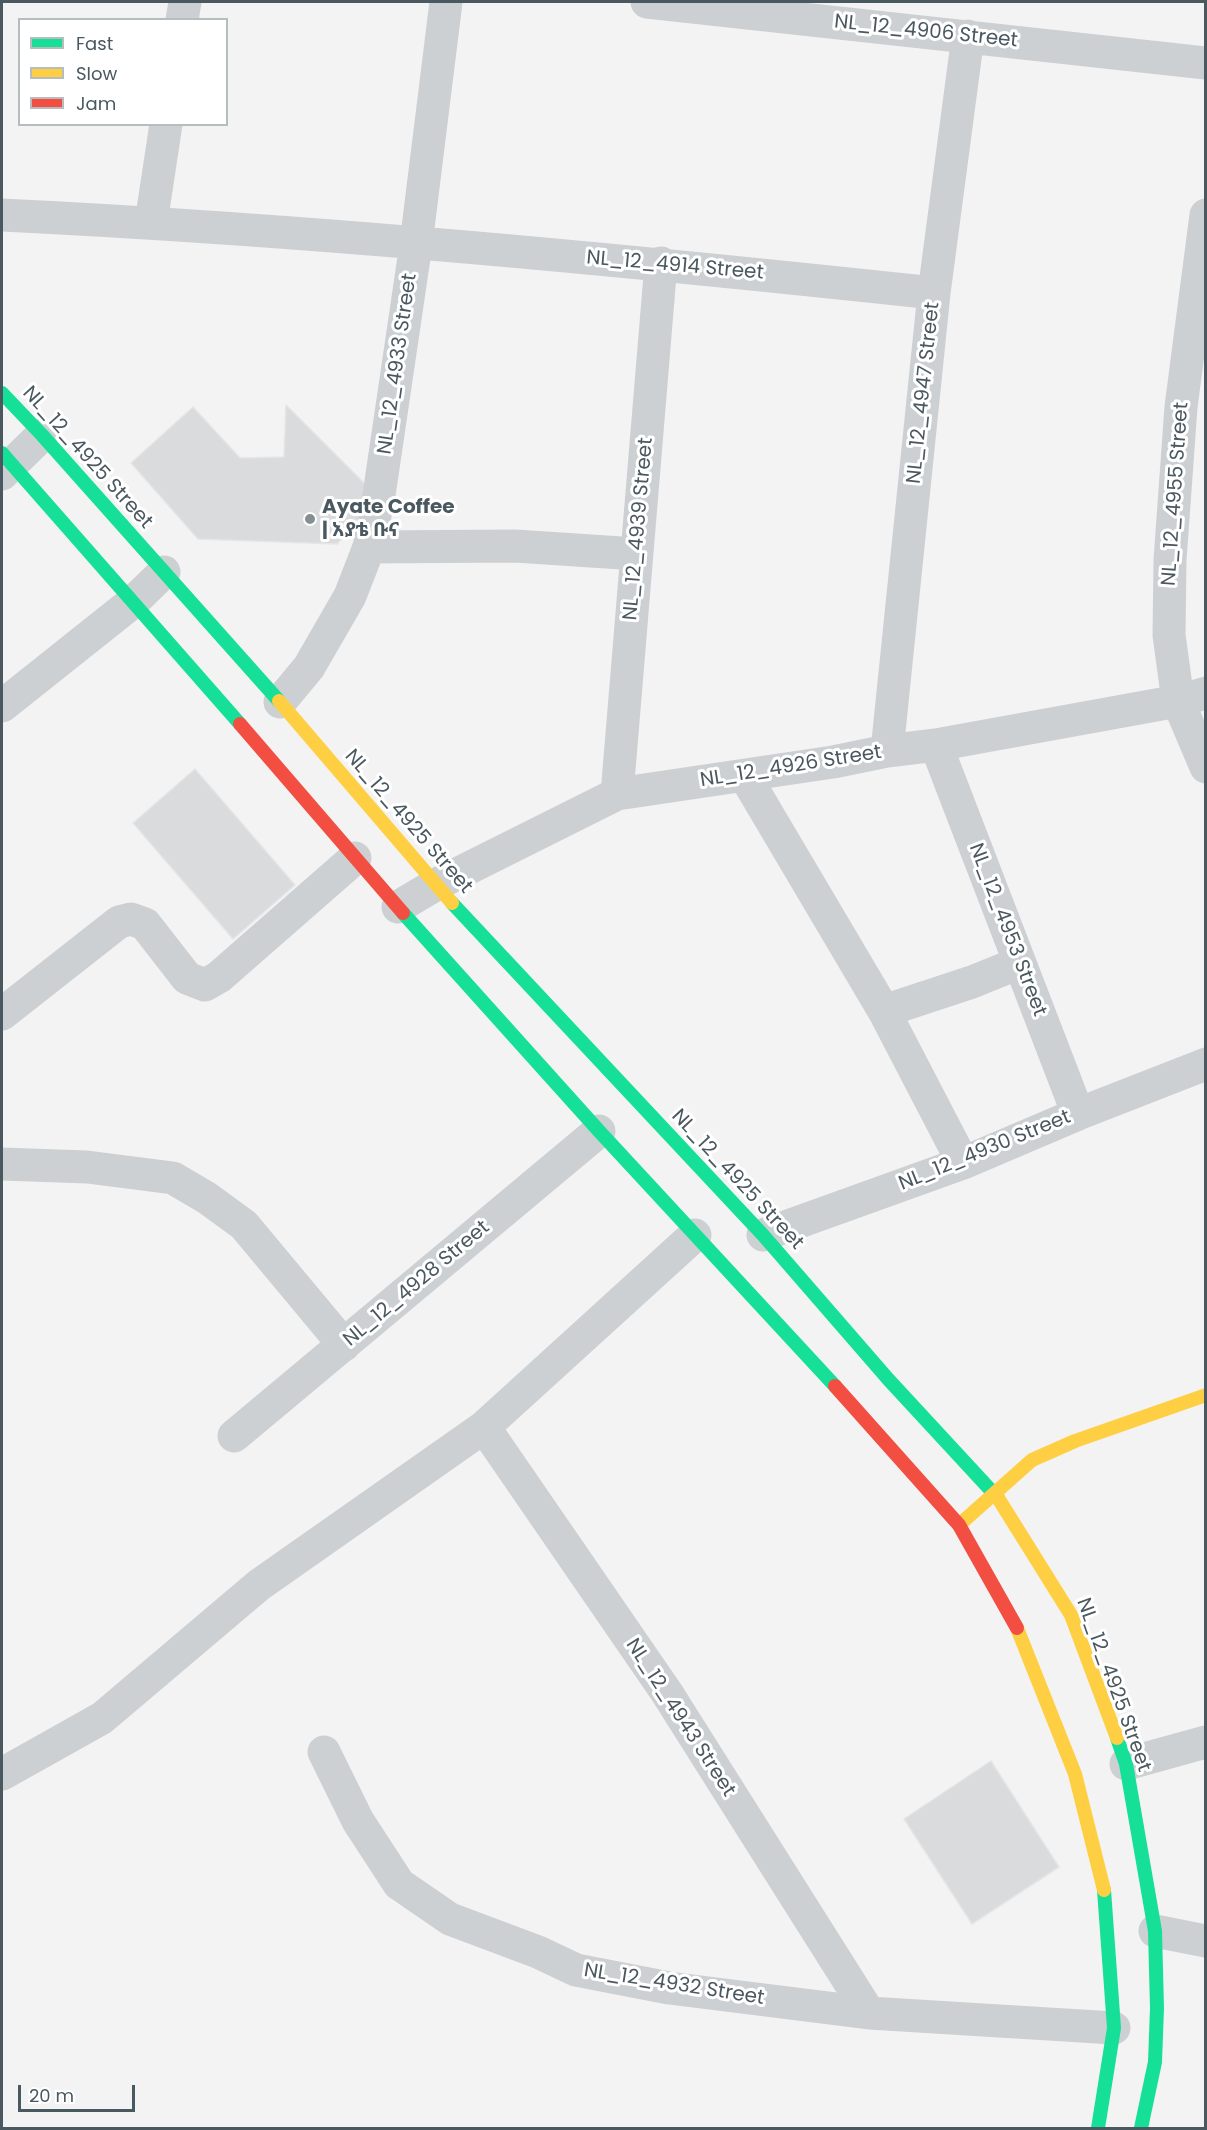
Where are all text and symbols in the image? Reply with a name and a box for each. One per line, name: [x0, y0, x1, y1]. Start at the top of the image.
street label: NL_12_4906 Street: [833, 10, 1019, 54]
legend: [18, 18, 228, 126]
text: Fast: [76, 31, 113, 56]
text: Slow: [76, 61, 117, 86]
text: Jam: [76, 91, 116, 116]
street label: NL_12_4914 Street: [585, 246, 765, 286]
street label: NL_12_4933 Street: [373, 272, 423, 456]
street label: NL_12_4947 Street: [903, 301, 945, 485]
street label: NL_12_4925 Street: [17, 382, 157, 534]
street label: NL_12_4955 Street: [1158, 401, 1194, 587]
street label: NL_12_4939 Street: [619, 437, 659, 621]
place label: Ayate Coffee | አያቴ ቡና: [322, 496, 455, 543]
marker: Ayate Coffee | አያቴ ቡና: [303, 512, 317, 526]
street label: NL_12_4926 Street: [699, 741, 883, 793]
street label: NL_12_4925 Street: [339, 745, 477, 899]
street label: NL_12_4953 Street: [963, 840, 1051, 1020]
street label: NL_12_4925 Street: [666, 1105, 808, 1255]
street label: NL_12_4930 Street: [896, 1106, 1074, 1196]
street label: NL_12_4928 Street: [339, 1216, 495, 1352]
street label: NL_12_4925 Street: [1070, 1595, 1156, 1775]
street label: NL_12_4943 Street: [620, 1635, 740, 1801]
street label: NL_12_4932 Street: [582, 1959, 766, 2011]
scale bar: [21, 2073, 138, 2111]
text: 20 m: [29, 2083, 74, 2108]

